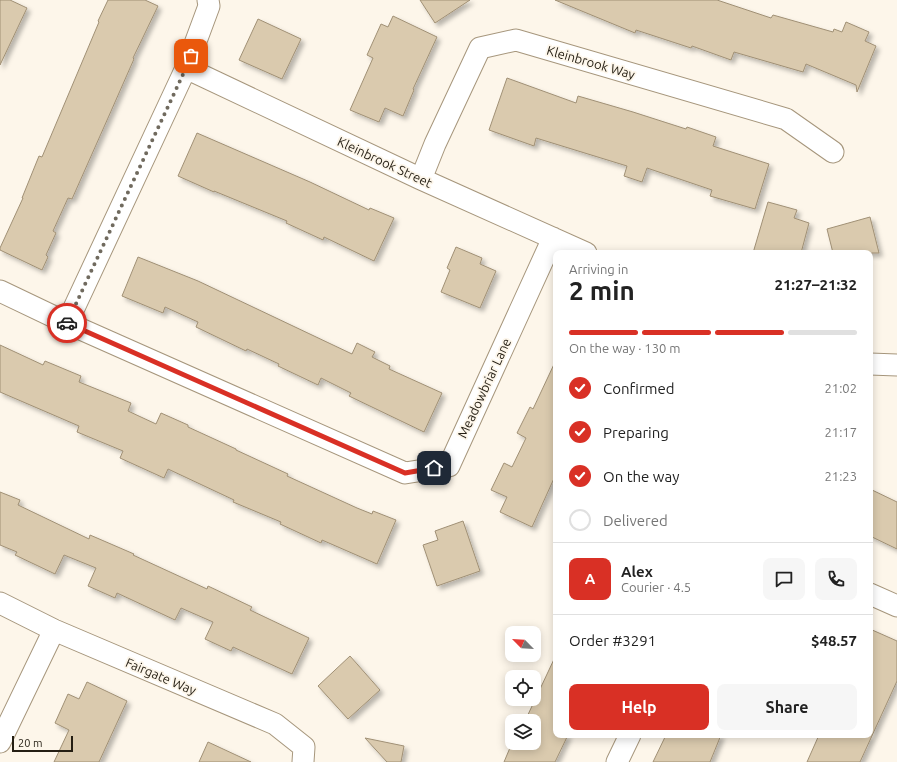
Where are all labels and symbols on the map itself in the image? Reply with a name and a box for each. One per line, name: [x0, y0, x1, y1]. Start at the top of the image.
pin: [174, 39, 208, 73]
street label: Kleinbrook Way: [545, 43, 637, 81]
street label: Kleinbrook Street: [336, 134, 434, 190]
courier: [47, 303, 87, 343]
street label: Meadowbriar Lane: [455, 336, 513, 440]
pin: [417, 451, 451, 485]
north arrow: [505, 626, 541, 662]
street label: Fairgate Way: [124, 655, 198, 697]
scale bar: [12, 734, 73, 753]

